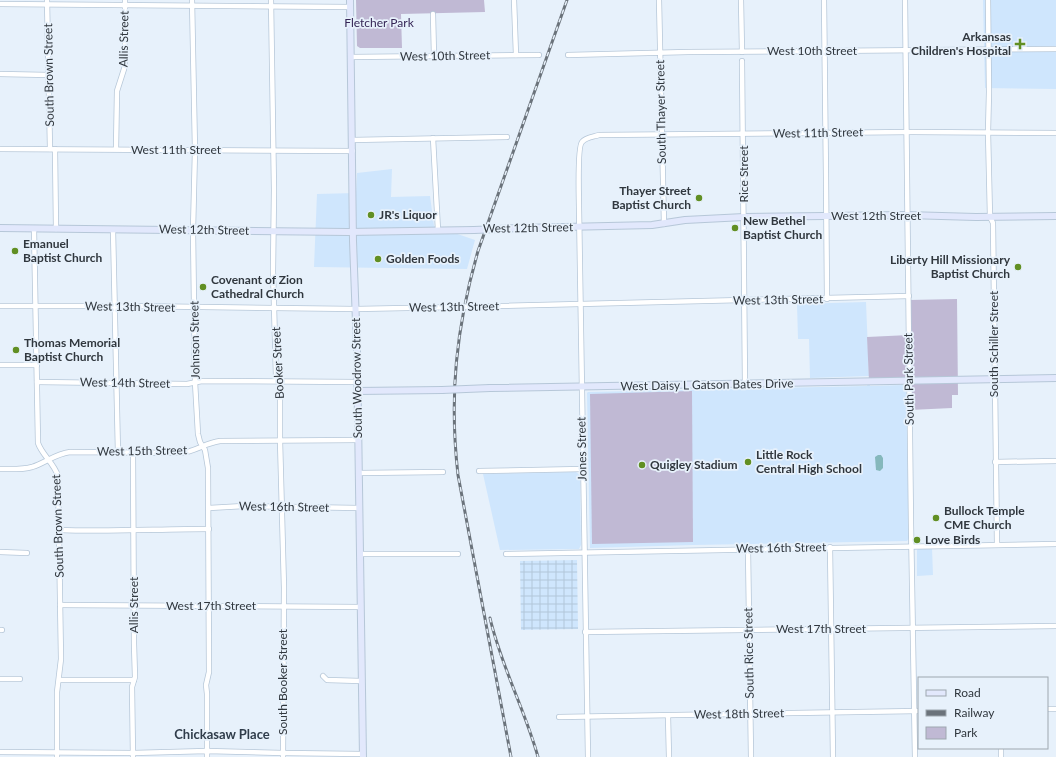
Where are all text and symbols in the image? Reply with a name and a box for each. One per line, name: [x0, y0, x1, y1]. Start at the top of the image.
street label: Allis Street: [116, 10, 132, 67]
park label: Fletcher Park: [344, 15, 415, 30]
street label: South Brown Street: [40, 23, 57, 127]
place label: Arkansas Children's Hospital: [911, 29, 1011, 58]
marker: Arkansas Children's Hospital: [1014, 38, 1026, 50]
street label: West 10th Street: [767, 43, 858, 58]
street label: West 10th Street: [400, 47, 491, 64]
street label: South Thayer Street: [652, 59, 669, 164]
street label: West 11th Street: [773, 124, 864, 141]
street label: West 11th Street: [131, 142, 222, 157]
street label: Rice Street: [736, 145, 751, 202]
place label: Thayer Street Baptist Church: [612, 183, 692, 212]
marker: Thayer Street Baptist Church: [694, 193, 704, 203]
place label: JR's Liquor: [379, 207, 437, 222]
street label: West 12th Street: [831, 208, 922, 223]
marker: JR's Liquor: [366, 210, 376, 220]
place label: New Bethel Baptist Church: [743, 213, 823, 242]
street label: West 12th Street: [483, 219, 574, 236]
street label: West 12th Street: [159, 221, 250, 238]
marker: New Bethel Baptist Church: [730, 223, 740, 233]
place label: Emanuel Baptist Church: [23, 236, 103, 265]
marker: Emanuel Baptist Church: [10, 246, 20, 256]
place label: Golden Foods: [386, 251, 460, 266]
place label: Liberty Hill Missionary Baptist Church: [890, 252, 1011, 281]
marker: Golden Foods: [373, 254, 383, 264]
marker: Liberty Hill Missionary Baptist Church: [1013, 262, 1023, 272]
place label: Covenant of Zion Cathedral Church: [211, 272, 304, 301]
marker: Covenant of Zion Cathedral Church: [198, 282, 208, 292]
street label: South Schiller Street: [986, 290, 1001, 397]
street label: West 13th Street: [733, 291, 824, 308]
street label: West 13th Street: [85, 298, 176, 315]
street label: West 13th Street: [409, 298, 500, 315]
street label: Johnson Street: [186, 300, 203, 379]
street label: South Woodrow Street: [348, 317, 365, 438]
street label: Booker Street: [268, 326, 287, 399]
street label: South Park Street: [900, 332, 917, 425]
place label: Thomas Memorial Baptist Church: [24, 335, 120, 364]
marker: Thomas Memorial Baptist Church: [11, 345, 21, 355]
street label: West 14th Street: [80, 374, 171, 391]
street label: West Daisy L Gatson Bates Drive: [620, 375, 794, 394]
street label: Jones Street: [573, 416, 590, 481]
street label: West 15th Street: [97, 442, 188, 459]
place label: Little Rock Central High School: [756, 447, 862, 476]
place label: Quigley Stadium: [650, 457, 737, 472]
marker: Little Rock Central High School: [743, 457, 753, 467]
marker: Quigley Stadium: [637, 460, 647, 470]
street label: South Brown Street: [48, 473, 67, 578]
street label: West 16th Street: [239, 498, 330, 515]
place label: Bullock Temple CME Church: [944, 503, 1025, 532]
marker: Bullock Temple CME Church: [931, 513, 941, 523]
place label: Love Birds: [925, 532, 980, 547]
marker: Love Birds: [912, 535, 922, 545]
street label: West 16th Street: [736, 539, 827, 556]
street label: Allis Street: [126, 576, 141, 633]
street label: West 17th Street: [166, 598, 257, 613]
street label: South Rice Street: [740, 607, 757, 699]
street label: West 17th Street: [776, 621, 867, 636]
street label: South Booker Street: [275, 628, 290, 735]
legend: [918, 677, 1048, 749]
text: Road: [954, 685, 981, 700]
street label: West 18th Street: [694, 705, 785, 722]
text: Railway: [954, 705, 995, 720]
text: Park: [954, 725, 978, 740]
district label: Chickasaw Place: [174, 726, 270, 742]

